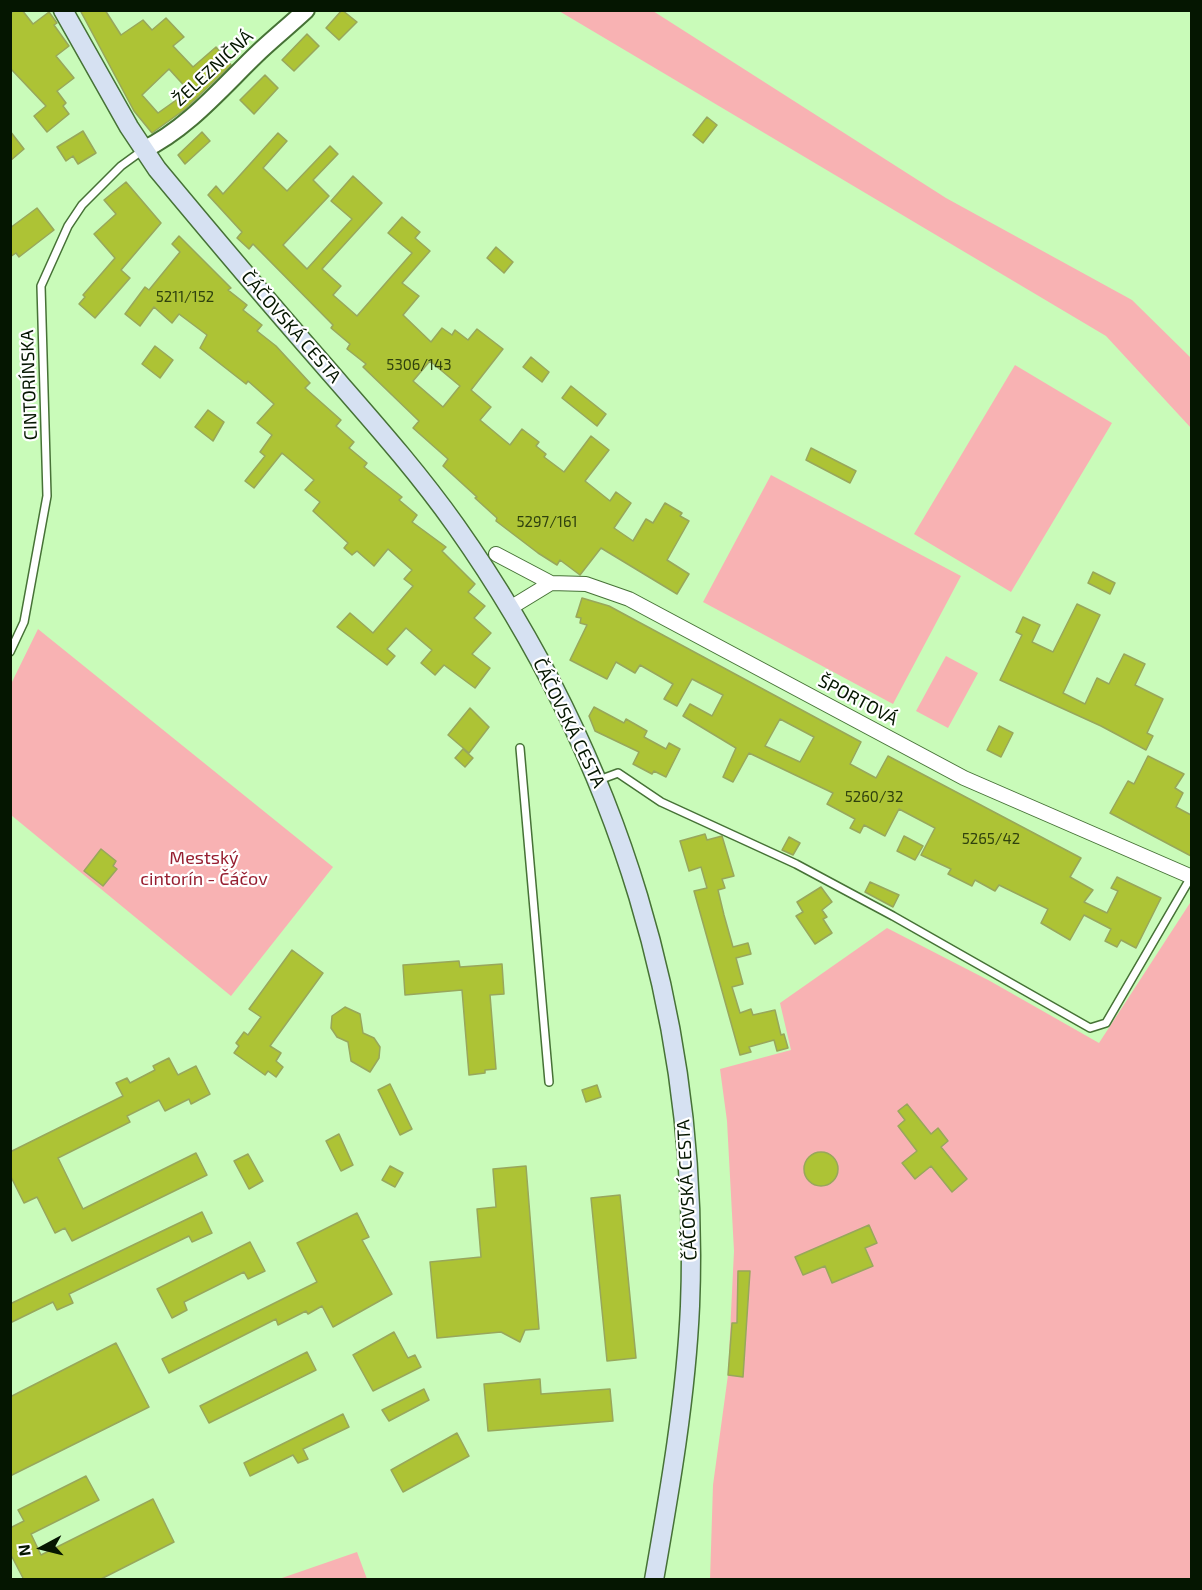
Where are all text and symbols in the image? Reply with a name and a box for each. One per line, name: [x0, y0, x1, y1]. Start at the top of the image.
street label: ŽELEZNIČNÁ: [169, 26, 257, 110]
street label: ČÁČOVSKÁ CESTA: [236, 267, 346, 387]
house number: 5211/152: [156, 288, 214, 306]
street label: CINTORÍNSKA: [16, 329, 42, 441]
house number: 5306/143: [386, 356, 452, 374]
house number: 5297/161: [516, 513, 578, 531]
street label: ČÁČOVSKÁ CESTA: [528, 655, 610, 791]
street label: ŠPORTOVÁ: [814, 670, 902, 730]
house number: 5260/32: [845, 788, 903, 806]
house number: 5265/42: [962, 830, 1020, 848]
park label: Mestský cintorín - Čáčov: [140, 847, 268, 890]
street label: ČÁČOVSKÁ CESTA: [673, 1119, 701, 1261]
north arrow: [12, 1518, 72, 1578]
text: N: [14, 1543, 34, 1557]

